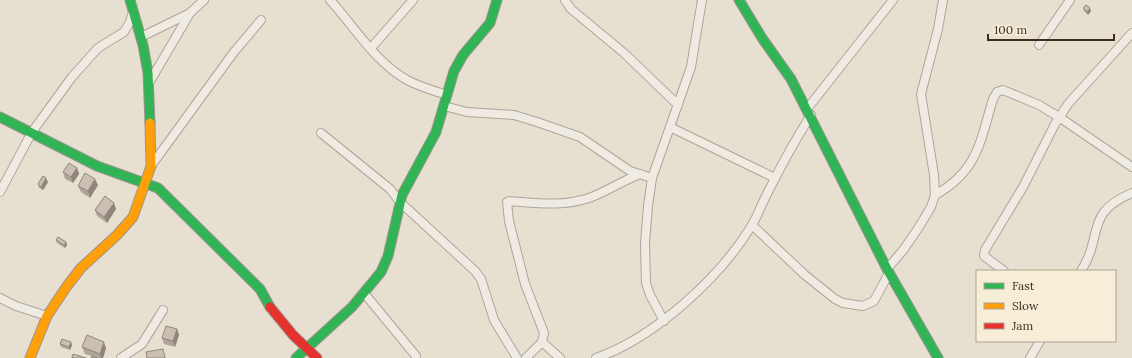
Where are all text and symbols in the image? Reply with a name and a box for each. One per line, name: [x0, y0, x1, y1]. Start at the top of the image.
scale bar: [988, 16, 1114, 42]
text: 100 m: [994, 22, 1027, 37]
legend: [976, 270, 1116, 342]
text: Fast: [1012, 278, 1035, 293]
text: Slow: [1012, 298, 1039, 313]
text: Jam: [1011, 318, 1033, 333]

